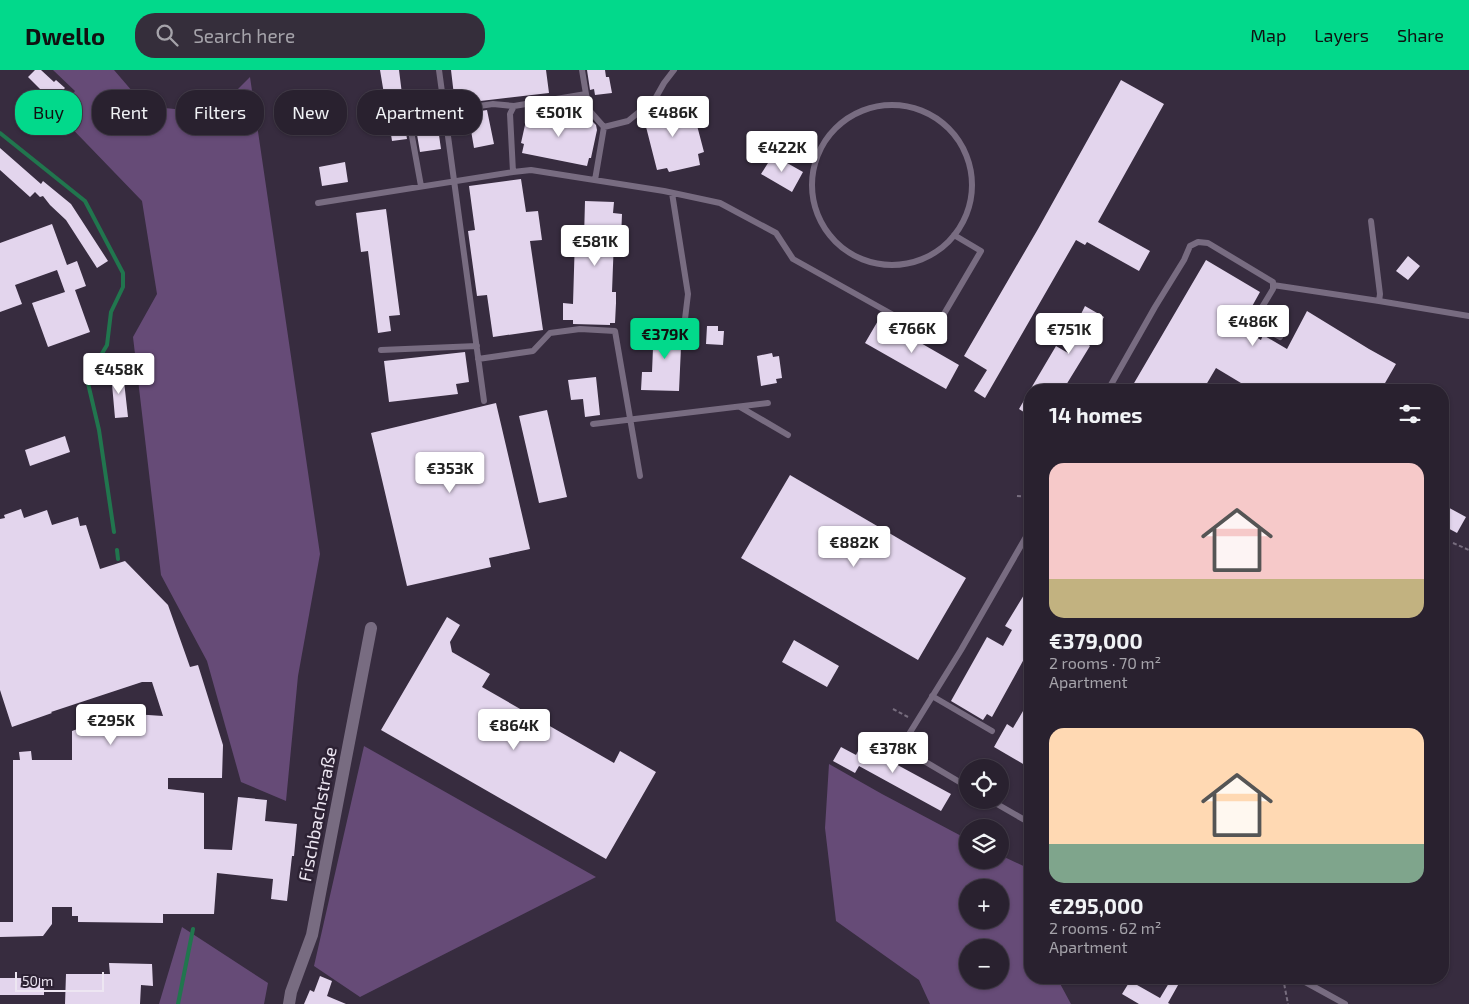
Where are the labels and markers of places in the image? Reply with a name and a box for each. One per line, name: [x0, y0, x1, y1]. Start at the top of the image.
pin: €501K: [524, 96, 594, 138]
pin: €486K: [638, 96, 708, 138]
pin: €422K: [747, 131, 817, 173]
pin: €581K: [560, 224, 630, 267]
pin: €486K: [1218, 304, 1288, 347]
pin: €766K: [877, 312, 947, 354]
pin: €751K: [1034, 312, 1104, 355]
pin: €379K: [630, 318, 700, 360]
pin: €458K: [84, 352, 154, 395]
pin: €353K: [415, 452, 485, 494]
pin: €882K: [819, 526, 889, 568]
pin: €295K: [76, 704, 146, 746]
pin: €864K: [479, 708, 549, 751]
pin: €378K: [858, 732, 928, 774]

